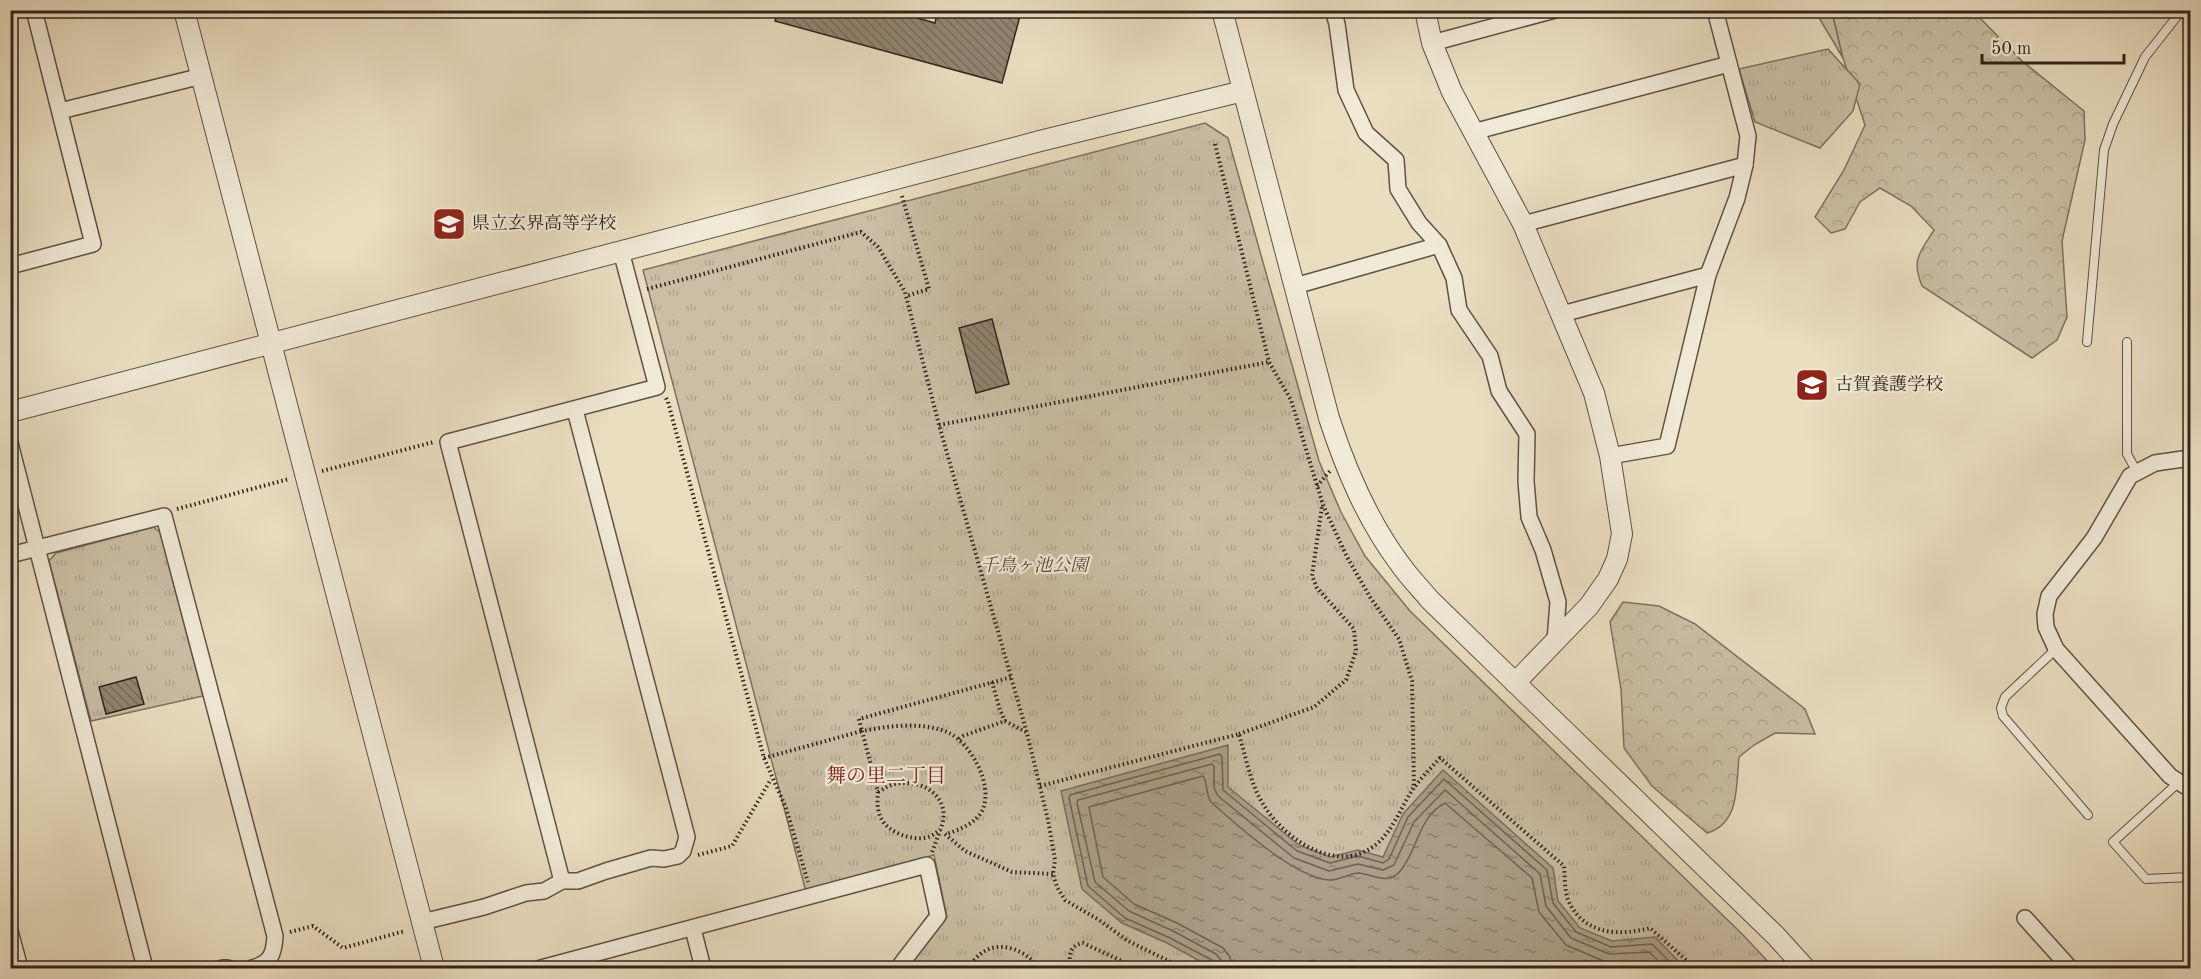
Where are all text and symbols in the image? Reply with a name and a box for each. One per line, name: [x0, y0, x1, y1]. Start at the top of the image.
scale bar: [1982, 27, 2124, 65]
text: 50 m: [1991, 40, 2031, 58]
school or university icon: 県立玄界高等学校: [431, 206, 467, 242]
place label: 県立玄界高等学校: [472, 213, 616, 233]
school or university icon: 古賀養護学校: [1794, 367, 1830, 403]
place label: 古賀養護学校: [1835, 374, 1943, 394]
park label: 千鳥ヶ池公園: [980, 555, 1091, 575]
district label: 舞の里二丁目: [826, 765, 946, 787]

